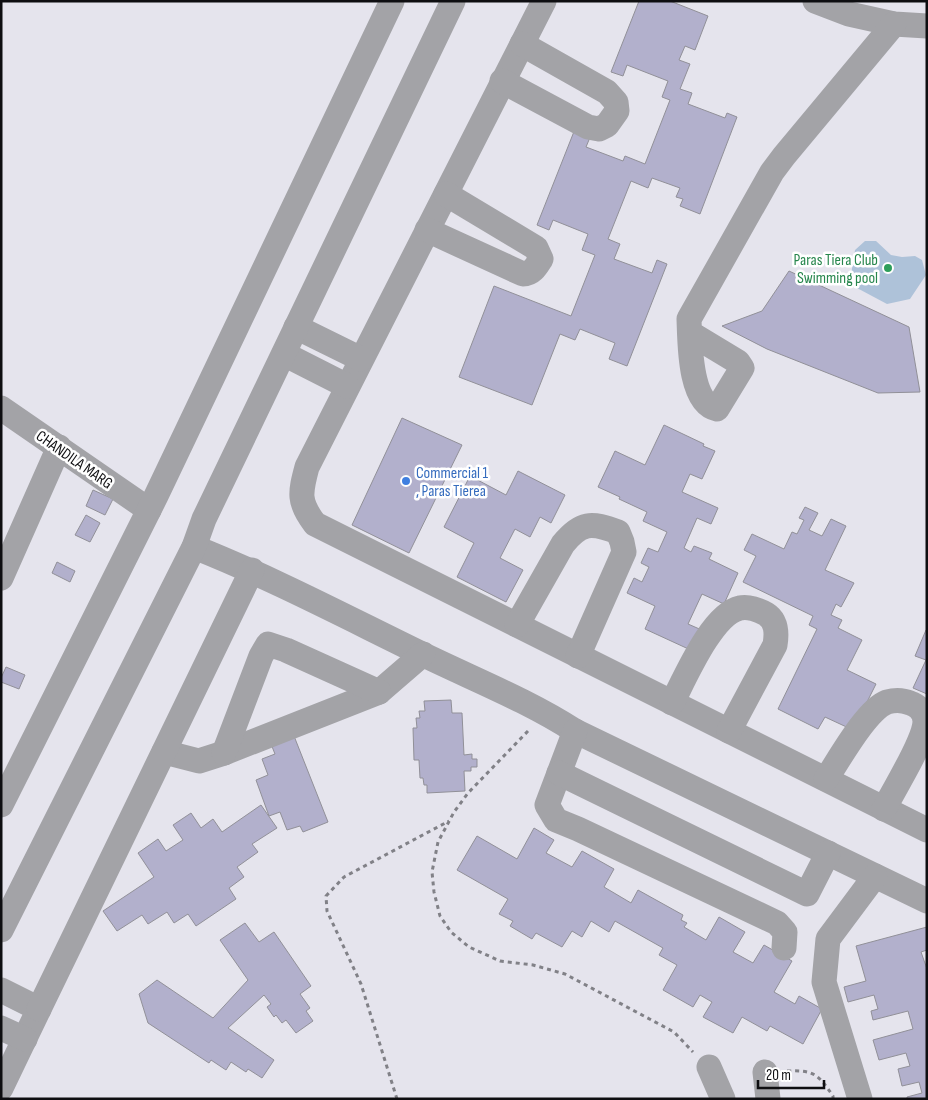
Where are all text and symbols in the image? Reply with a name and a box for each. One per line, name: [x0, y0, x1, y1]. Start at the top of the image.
place label: Paras Tiera Club Swimming pool: [794, 251, 878, 288]
marker: Paras Tiera Club Swimming pool: [882, 262, 894, 274]
street label: CHANDILA MARG: [32, 427, 116, 494]
place label: Commercial 1 , Paras Tierea: [416, 464, 489, 501]
marker: Commercial 1 , Paras Tierea: [400, 475, 412, 487]
scale bar: [758, 1058, 824, 1090]
text: 20 m: [766, 1066, 791, 1085]

